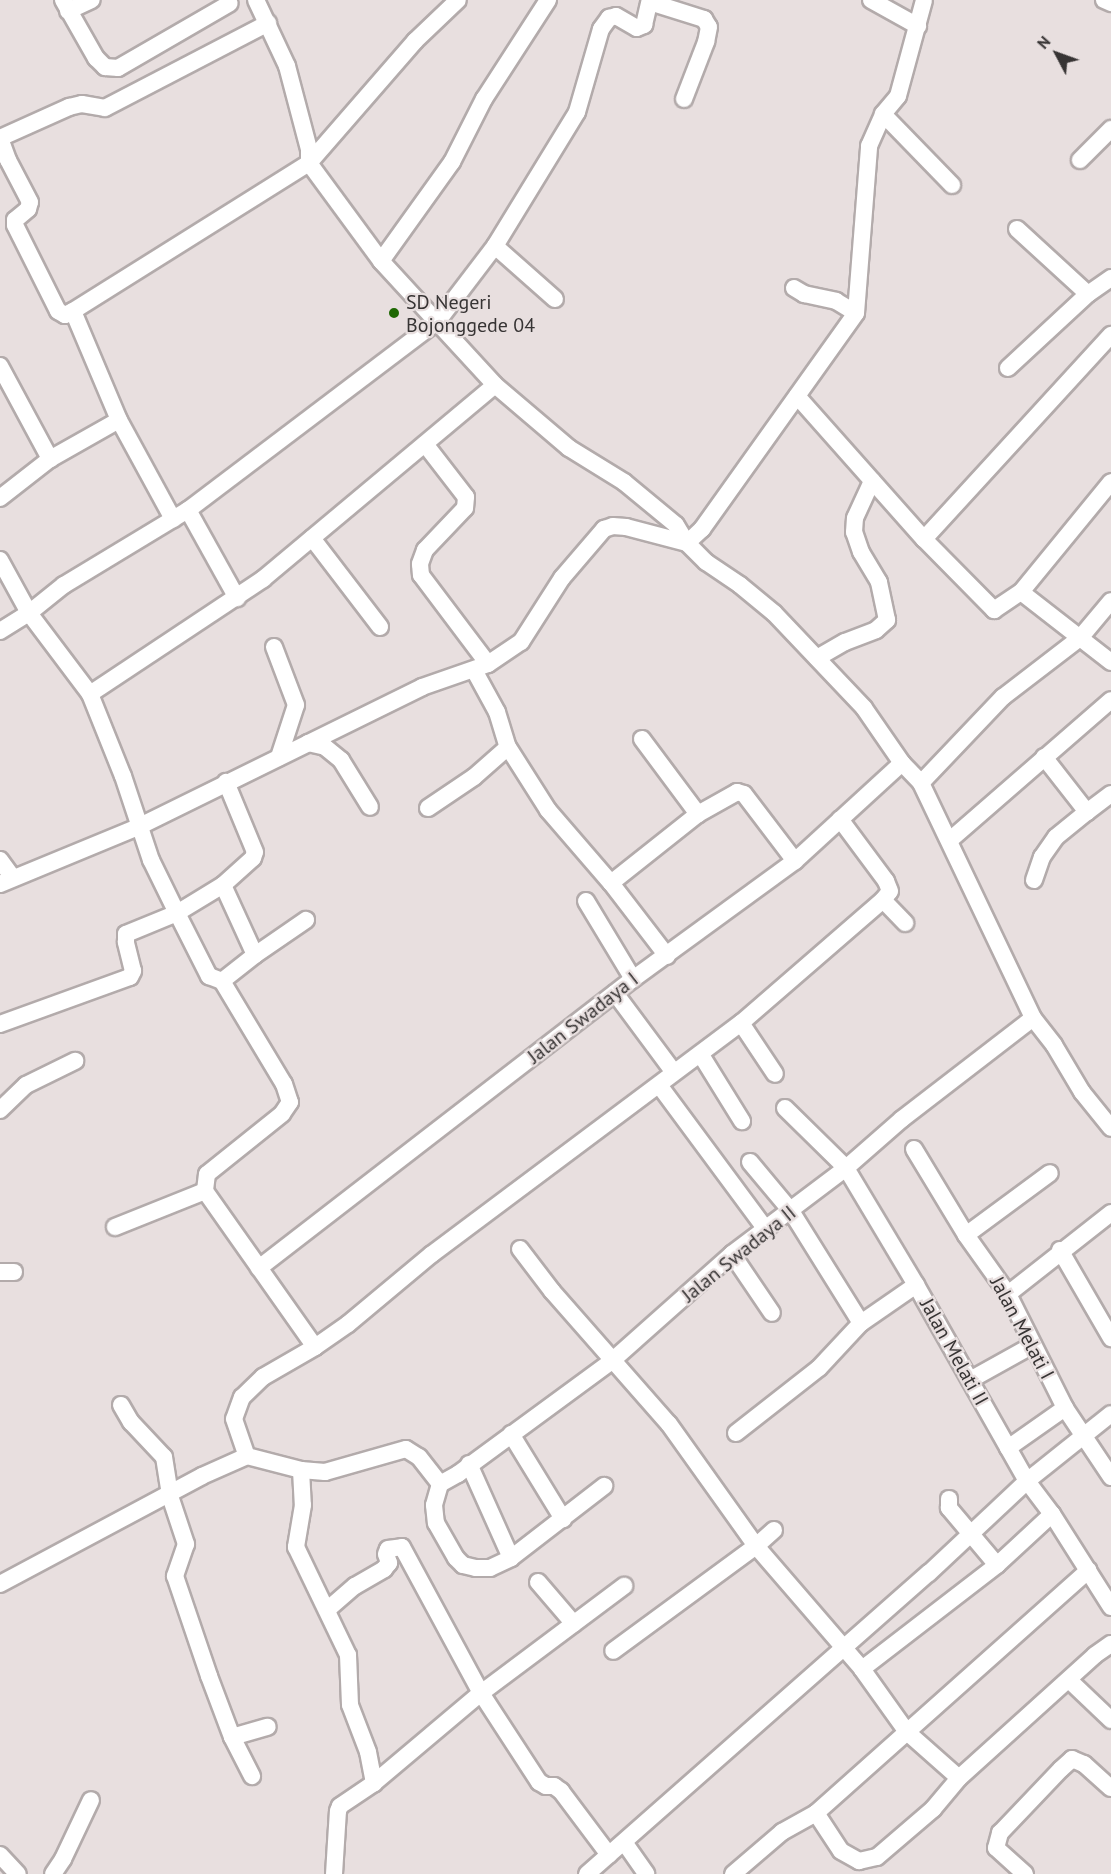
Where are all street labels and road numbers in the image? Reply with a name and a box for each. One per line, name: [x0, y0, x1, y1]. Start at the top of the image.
street label: Jalan Swadaya I: [523, 967, 643, 1069]
street label: Jalan Swadaya II: [677, 1201, 801, 1307]
street label: Jalan Melati I: [985, 1273, 1059, 1383]
street label: Jalan Melati II: [915, 1294, 993, 1410]

